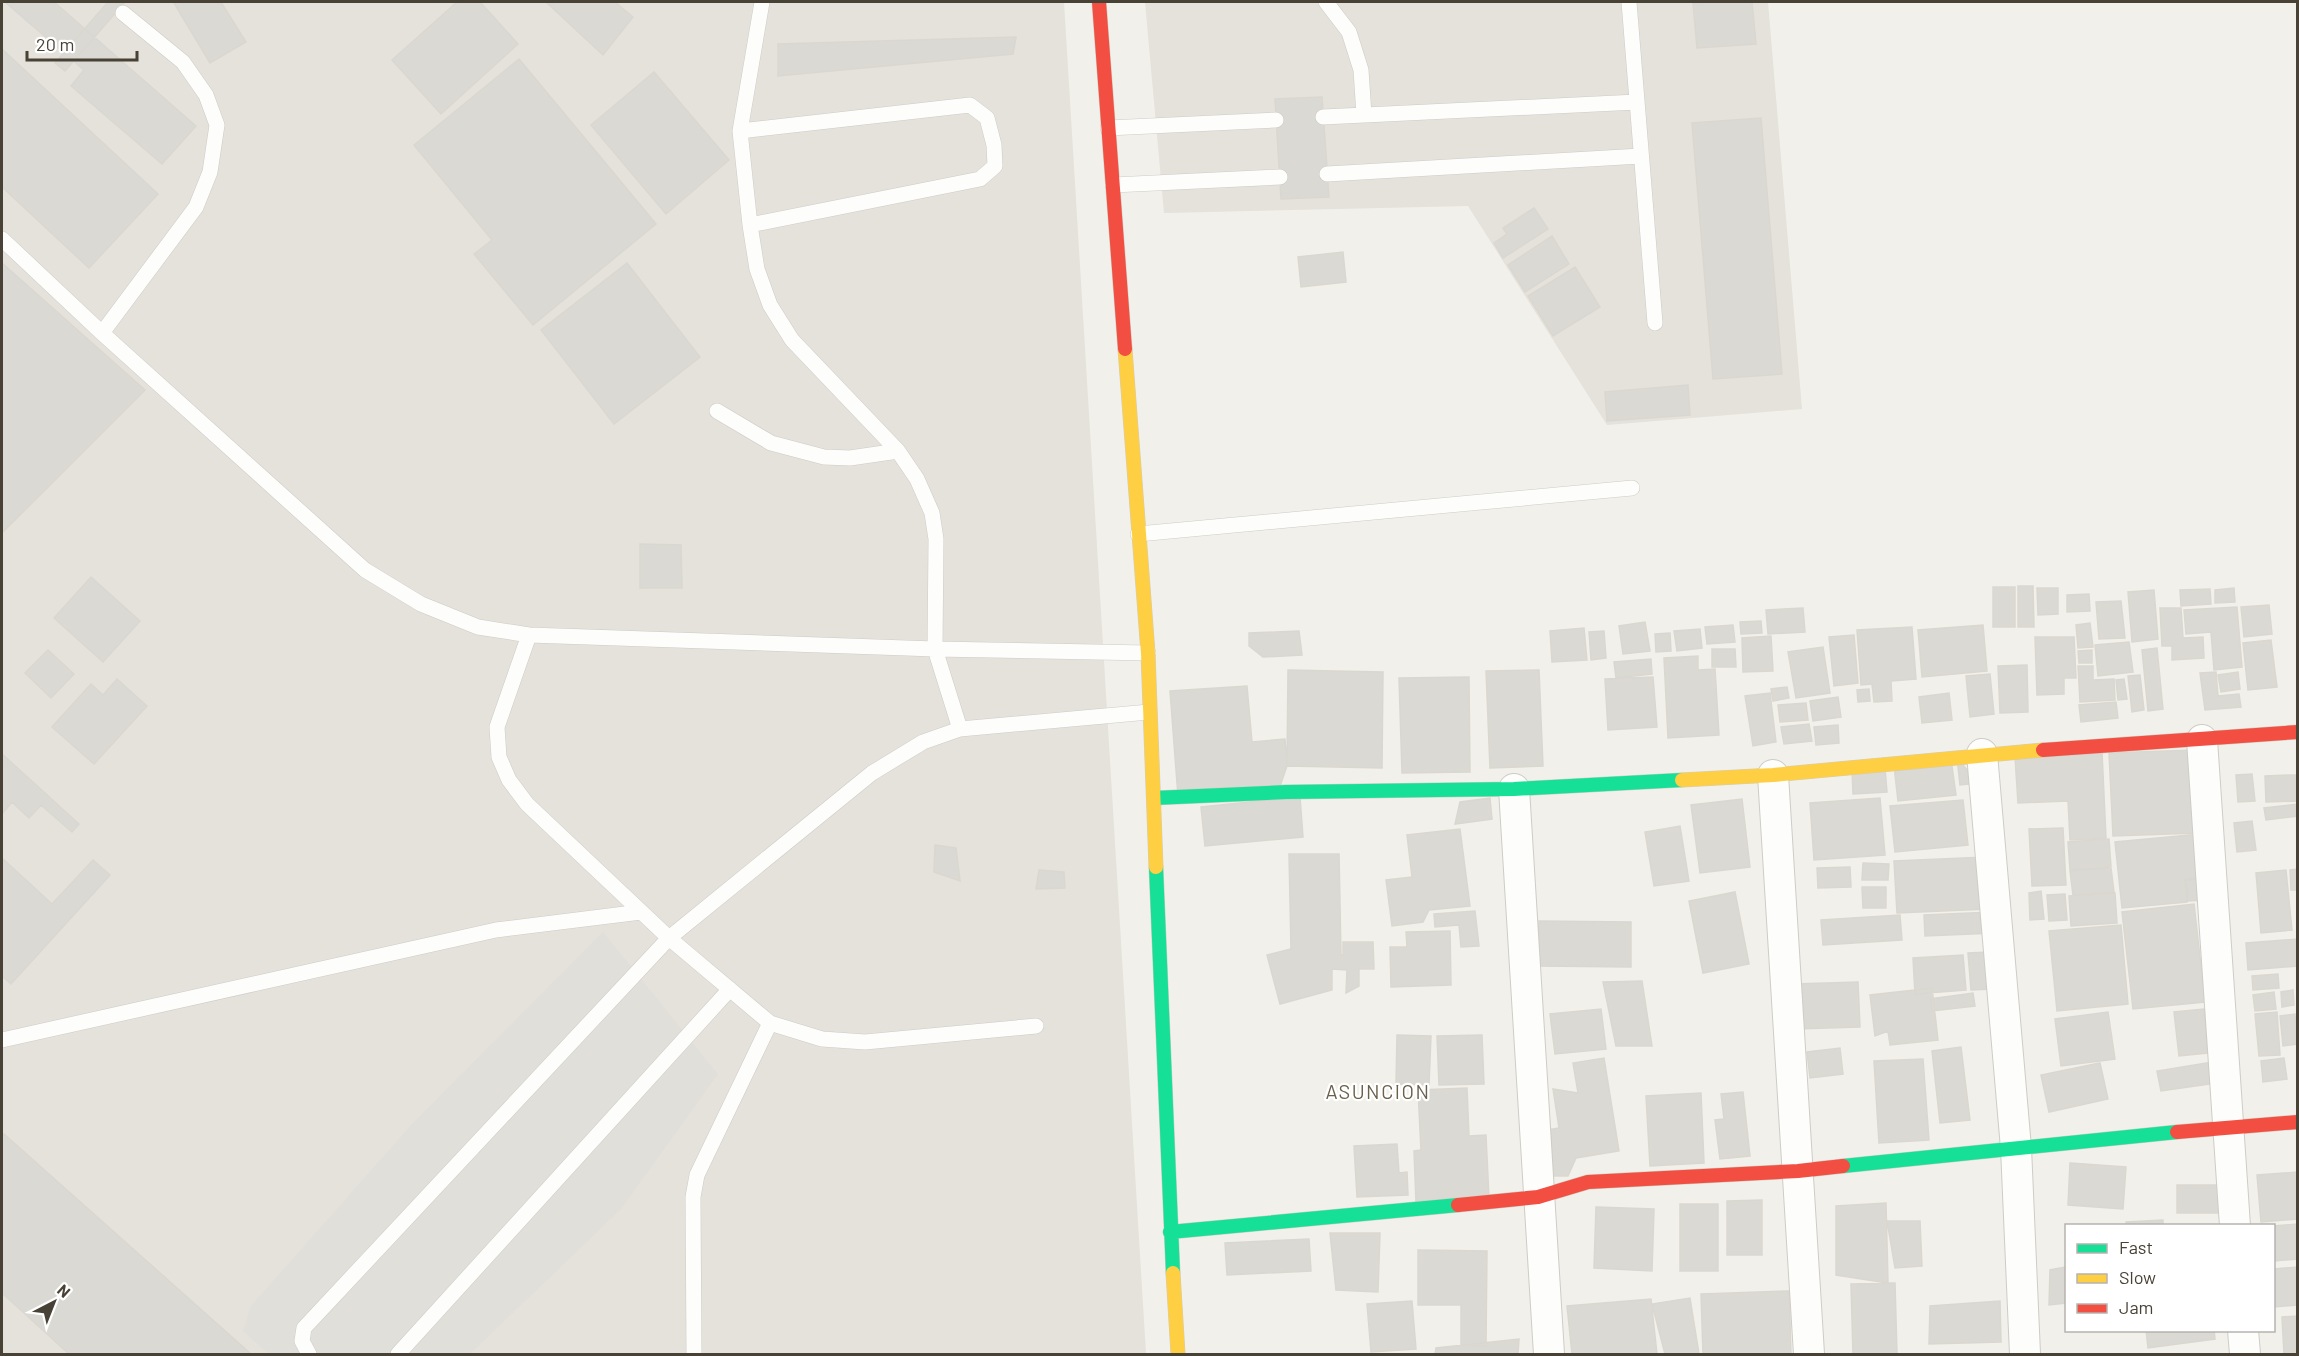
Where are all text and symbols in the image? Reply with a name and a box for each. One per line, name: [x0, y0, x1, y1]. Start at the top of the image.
scale bar: [27, 24, 136, 62]
text: 20 m: [36, 33, 74, 55]
district label: ASUNCION: [1326, 1079, 1430, 1103]
legend: [2065, 1224, 2275, 1332]
text: Fast: [2119, 1236, 2153, 1258]
text: Slow: [2119, 1266, 2156, 1288]
north arrow: [24, 1272, 84, 1332]
text: N: [54, 1280, 75, 1301]
text: Jam: [2119, 1296, 2153, 1318]

